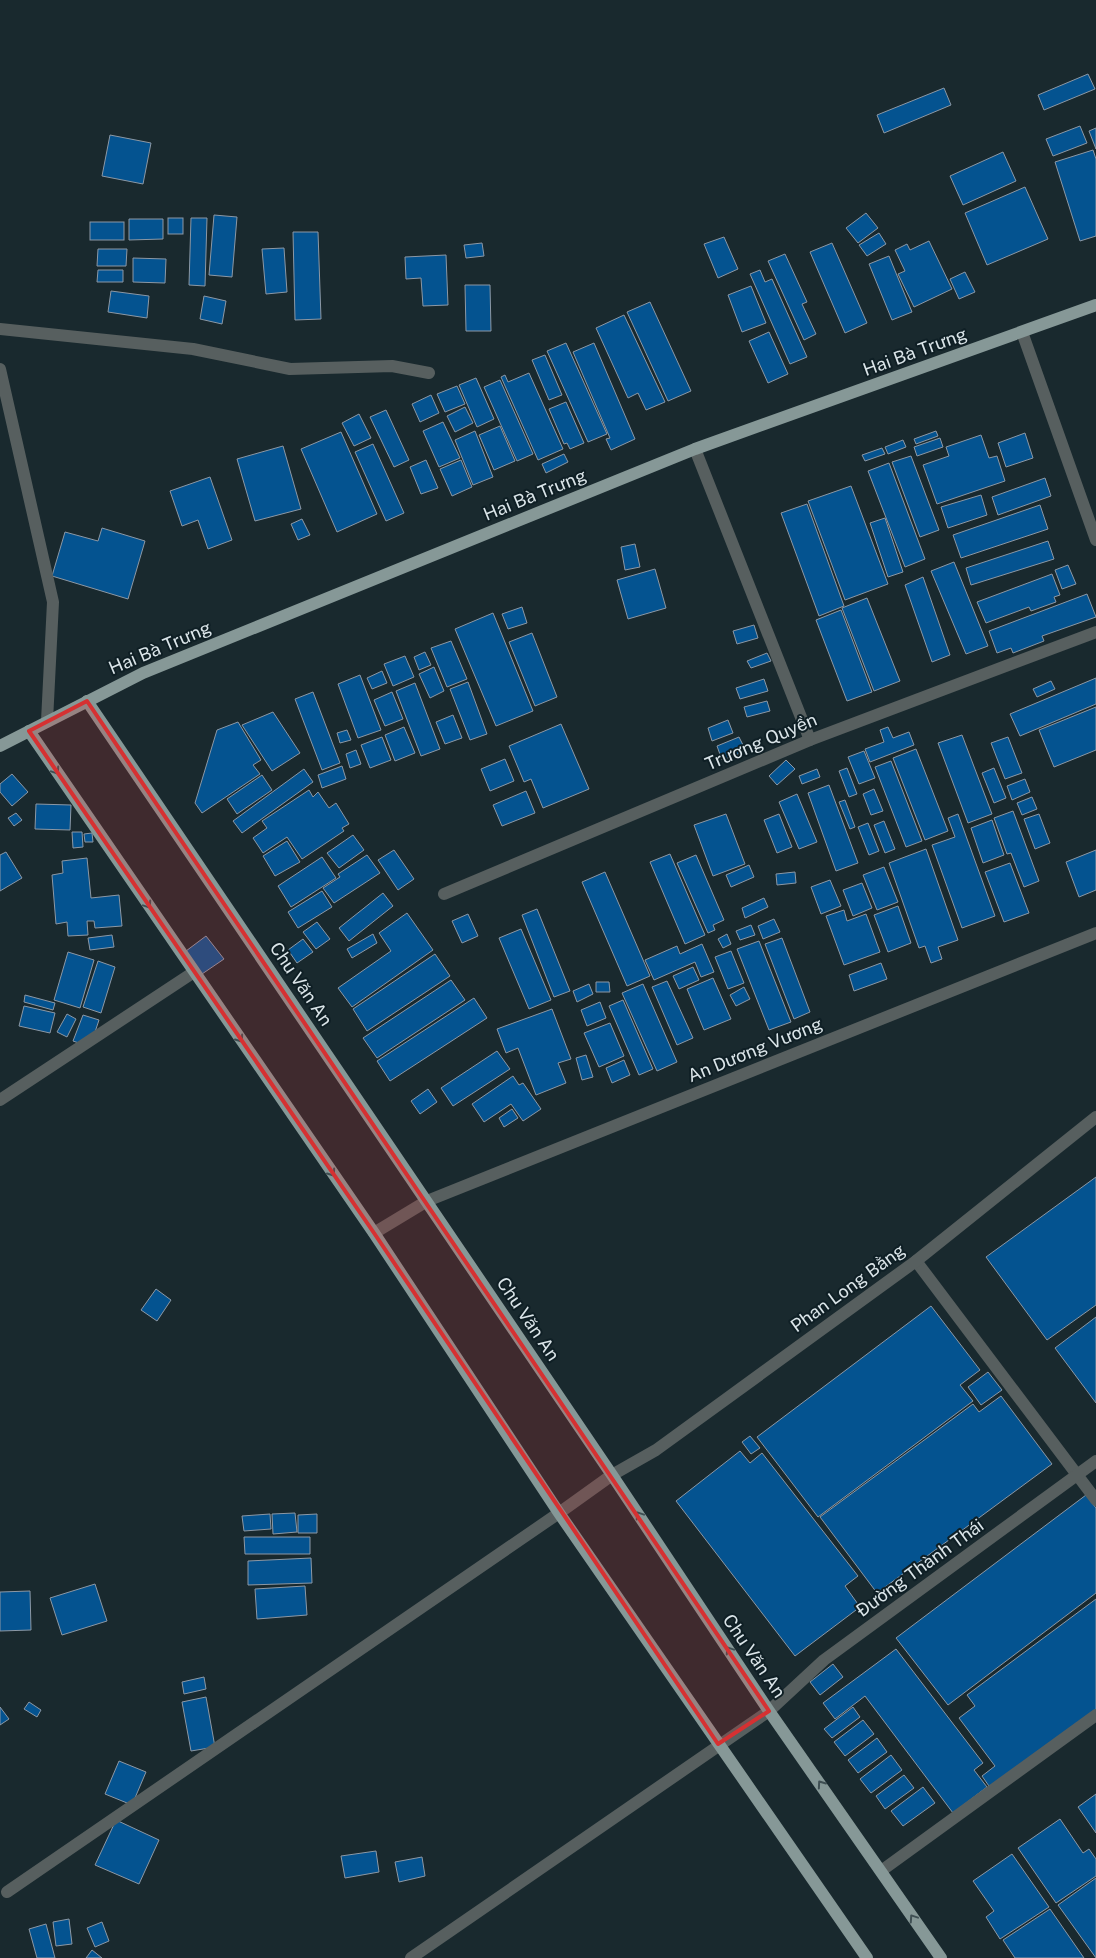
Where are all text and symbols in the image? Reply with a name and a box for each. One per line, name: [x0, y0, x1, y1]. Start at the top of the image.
street label: Hai Bà Trưng: [860, 323, 970, 380]
street label: Hai Bà Trưng: [480, 464, 589, 525]
street label: Hai Bà Trưng: [105, 617, 214, 679]
street label: Trương Quyền: [702, 709, 820, 774]
one-way arrow: [50, 766, 59, 775]
one-way arrow: [142, 900, 151, 909]
street label: Chu Văn An: [266, 938, 337, 1030]
street label: An Dương Vương: [684, 1013, 825, 1086]
one-way arrow: [234, 1033, 243, 1043]
one-way arrow: [326, 1167, 335, 1177]
street label: Phan Long Bằng: [786, 1239, 909, 1336]
street label: Chu Văn An: [493, 1273, 564, 1365]
one-way arrow: [636, 1511, 645, 1521]
street label: Đường Thành Thái: [852, 1514, 988, 1621]
street label: Chu Văn An: [719, 1610, 790, 1702]
one-way arrow: [726, 1646, 735, 1656]
one-way arrow: [818, 1780, 827, 1790]
one-way arrow: [910, 1914, 919, 1923]

